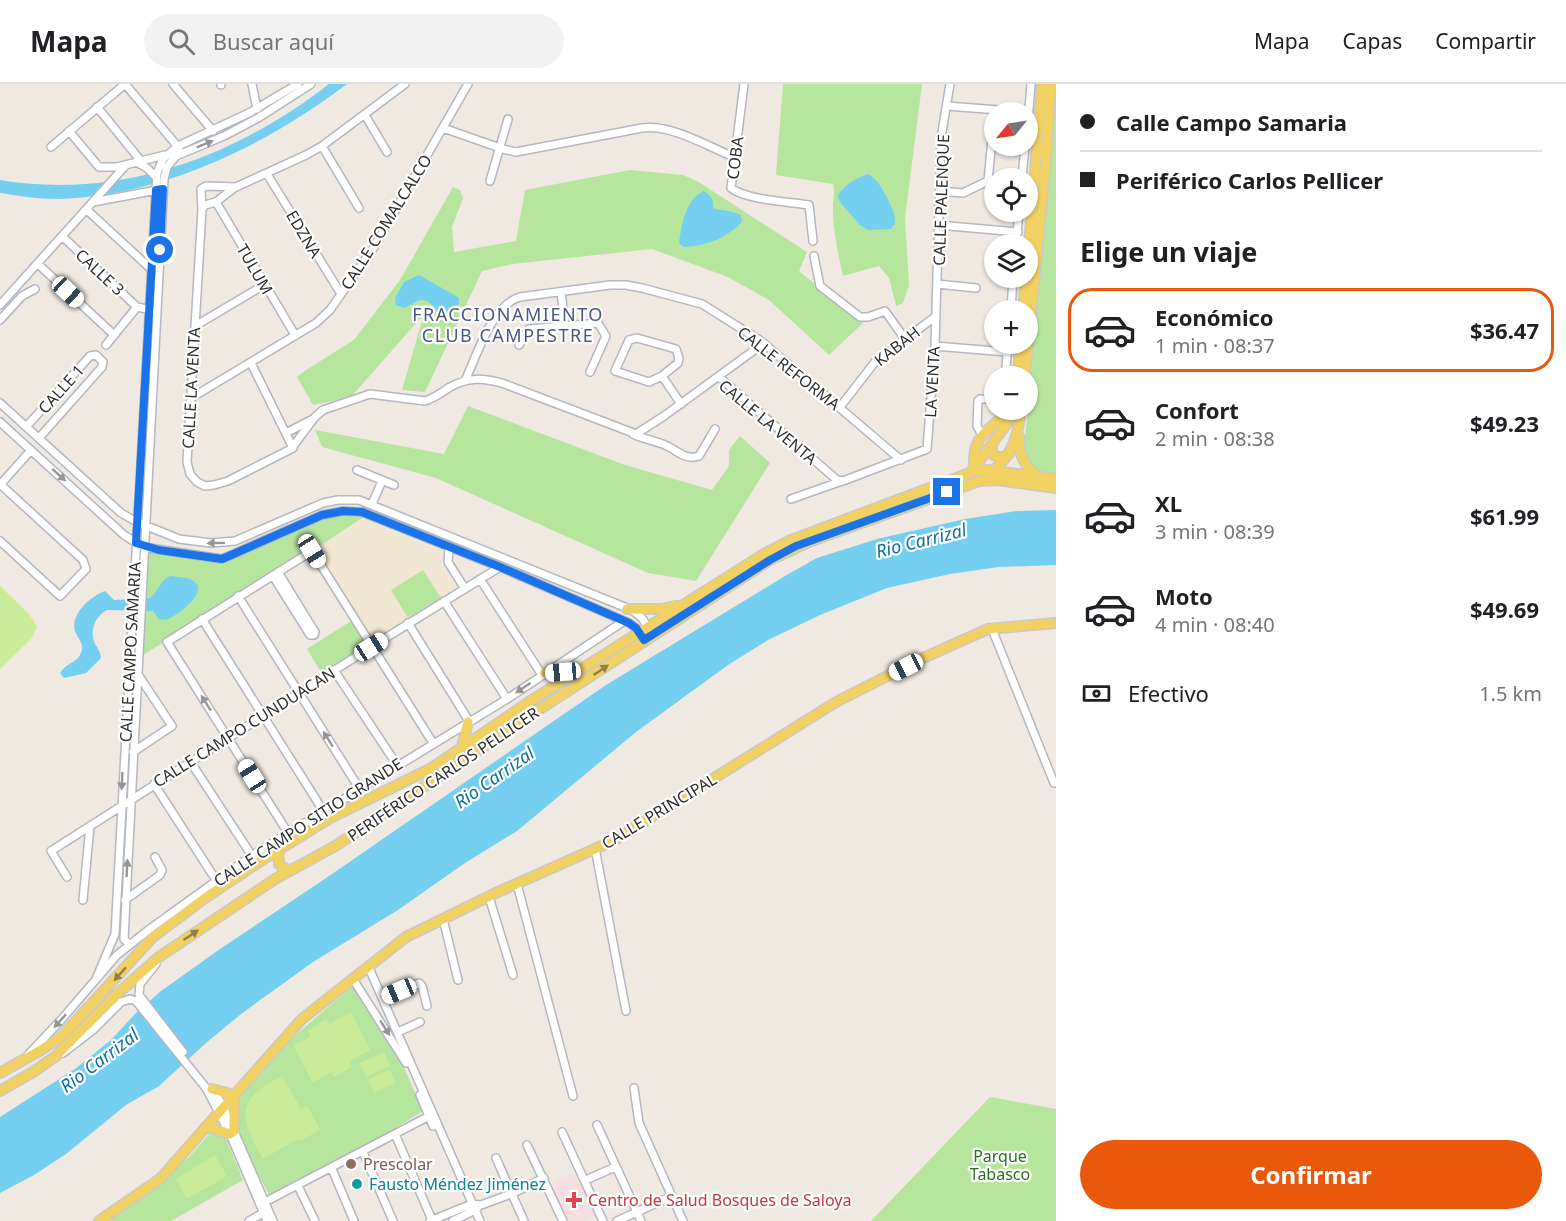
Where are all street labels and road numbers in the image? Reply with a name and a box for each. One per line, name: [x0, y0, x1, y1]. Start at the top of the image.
street label: CALLE PALENQUE: [928, 134, 954, 266]
street label: COBA: [721, 135, 749, 181]
street label: CALLE COMALCALCO: [335, 150, 437, 294]
street label: EDZNA: [281, 206, 327, 263]
street label: TULUM: [232, 240, 278, 298]
street label: CALLE 3: [71, 244, 129, 300]
street label: CALLE REFORMA: [733, 321, 845, 415]
street label: KABAH: [869, 321, 925, 371]
street label: CALLE LA VENTA: [177, 326, 205, 449]
street label: LA VENTA: [919, 345, 945, 418]
street label: CALLE 1: [33, 360, 89, 418]
street label: CALLE LA VENTA: [714, 374, 822, 470]
street label: CALLE CAMPO SAMARIA: [114, 560, 146, 743]
street label: CALLE CAMPO CUNDUACAN: [149, 662, 339, 792]
street label: PERIFÉRICO CARLOS PELLICER: [343, 702, 543, 846]
street label: CALLE CAMPO SITIO GRANDE: [209, 753, 407, 891]
street label: CALLE PRINCIPAL: [597, 768, 721, 854]

